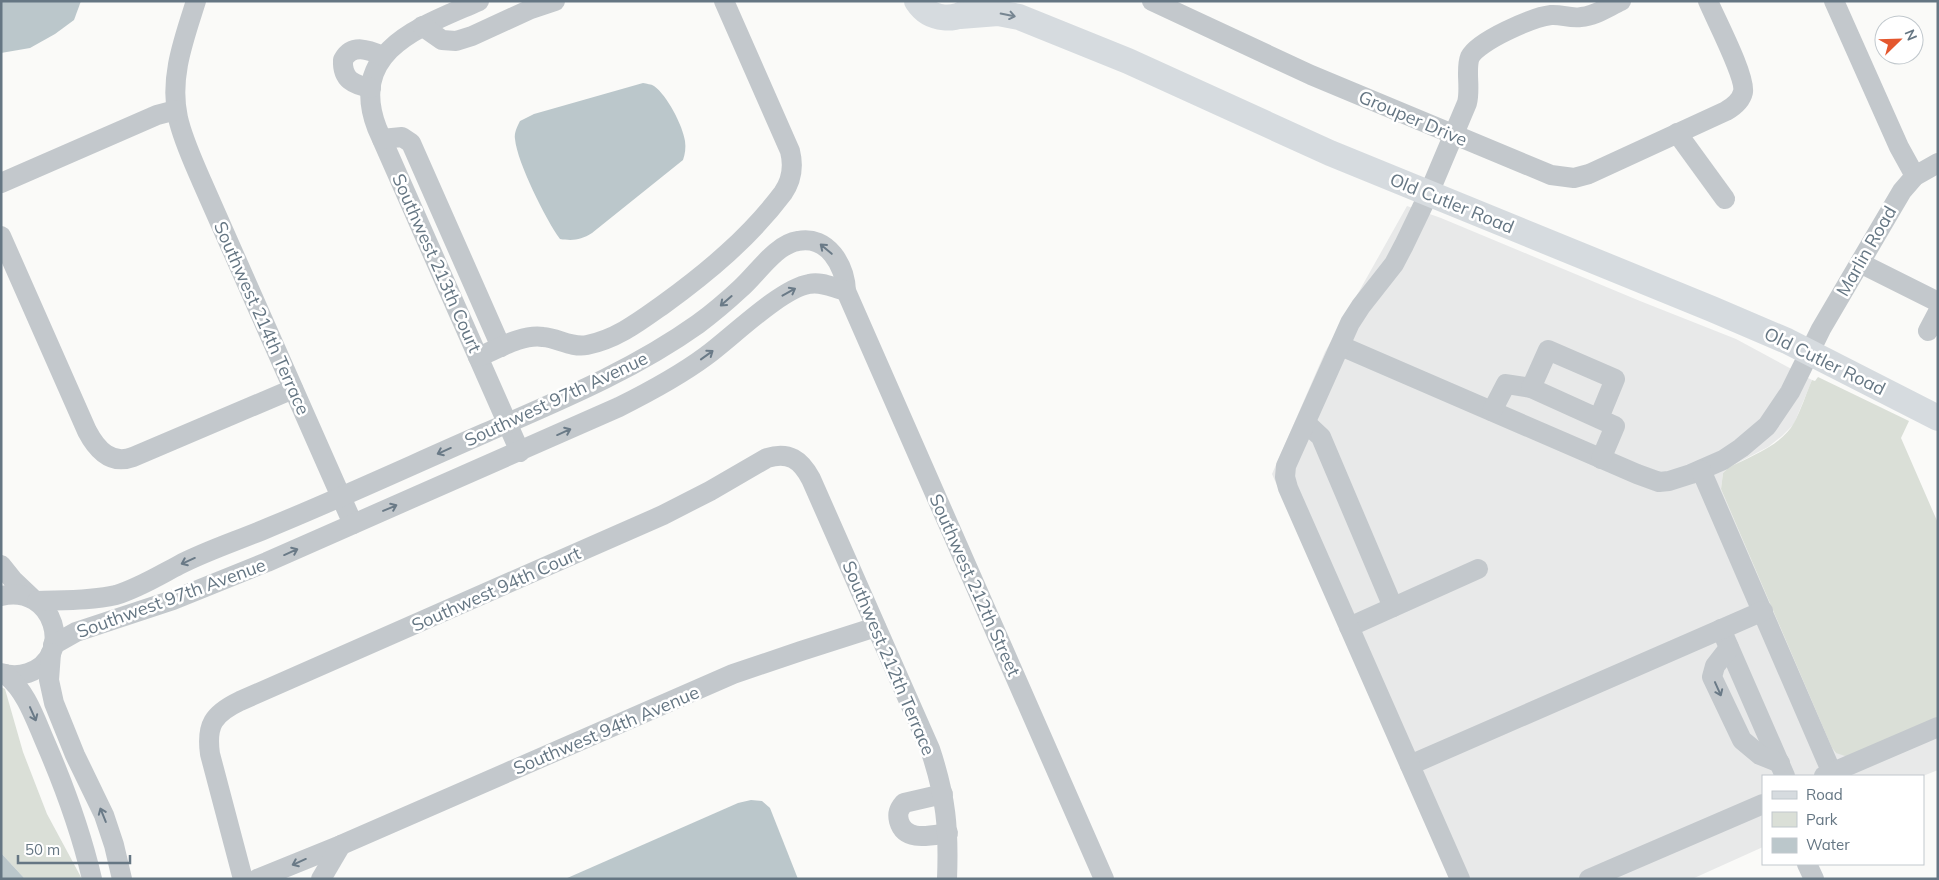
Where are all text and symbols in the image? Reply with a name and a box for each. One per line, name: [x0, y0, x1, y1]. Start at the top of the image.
one-way arrow: [1000, 10, 1016, 20]
north arrow: [1874, 15, 1924, 65]
text: N: [1901, 27, 1921, 43]
street label: Grouper Drive: [1355, 85, 1471, 151]
street label: Old Cutler Road: [1387, 168, 1517, 238]
street label: Southwest 213th Court: [387, 170, 487, 356]
street label: Marlin Road: [1831, 202, 1901, 300]
street label: Southwest 214th Terrace: [209, 218, 315, 418]
one-way arrow: [820, 243, 833, 254]
one-way arrow: [782, 287, 797, 297]
one-way arrow: [719, 296, 732, 307]
street label: Old Cutler Road: [1761, 322, 1889, 400]
street label: Southwest 97th Avenue: [461, 346, 651, 452]
one-way arrow: [700, 350, 714, 360]
one-way arrow: [556, 427, 571, 436]
one-way arrow: [437, 446, 452, 456]
street label: Southwest 212th Street: [924, 490, 1026, 680]
one-way arrow: [382, 503, 397, 513]
street label: Southwest 94th Court: [408, 541, 584, 637]
one-way arrow: [283, 546, 298, 556]
street label: Southwest 97th Avenue: [73, 553, 269, 643]
one-way arrow: [181, 556, 196, 566]
street label: Southwest 212th Terrace: [838, 557, 940, 759]
street label: Southwest 94th Avenue: [510, 680, 702, 780]
one-way arrow: [1714, 681, 1724, 696]
one-way arrow: [28, 706, 38, 721]
legend: [1762, 775, 1924, 865]
text: Road: [1806, 785, 1843, 804]
one-way arrow: [98, 808, 108, 823]
text: Park: [1806, 810, 1838, 829]
scale bar: [18, 832, 130, 864]
text: Water: [1806, 835, 1850, 854]
text: 50 m: [25, 840, 60, 859]
one-way arrow: [292, 858, 307, 867]

